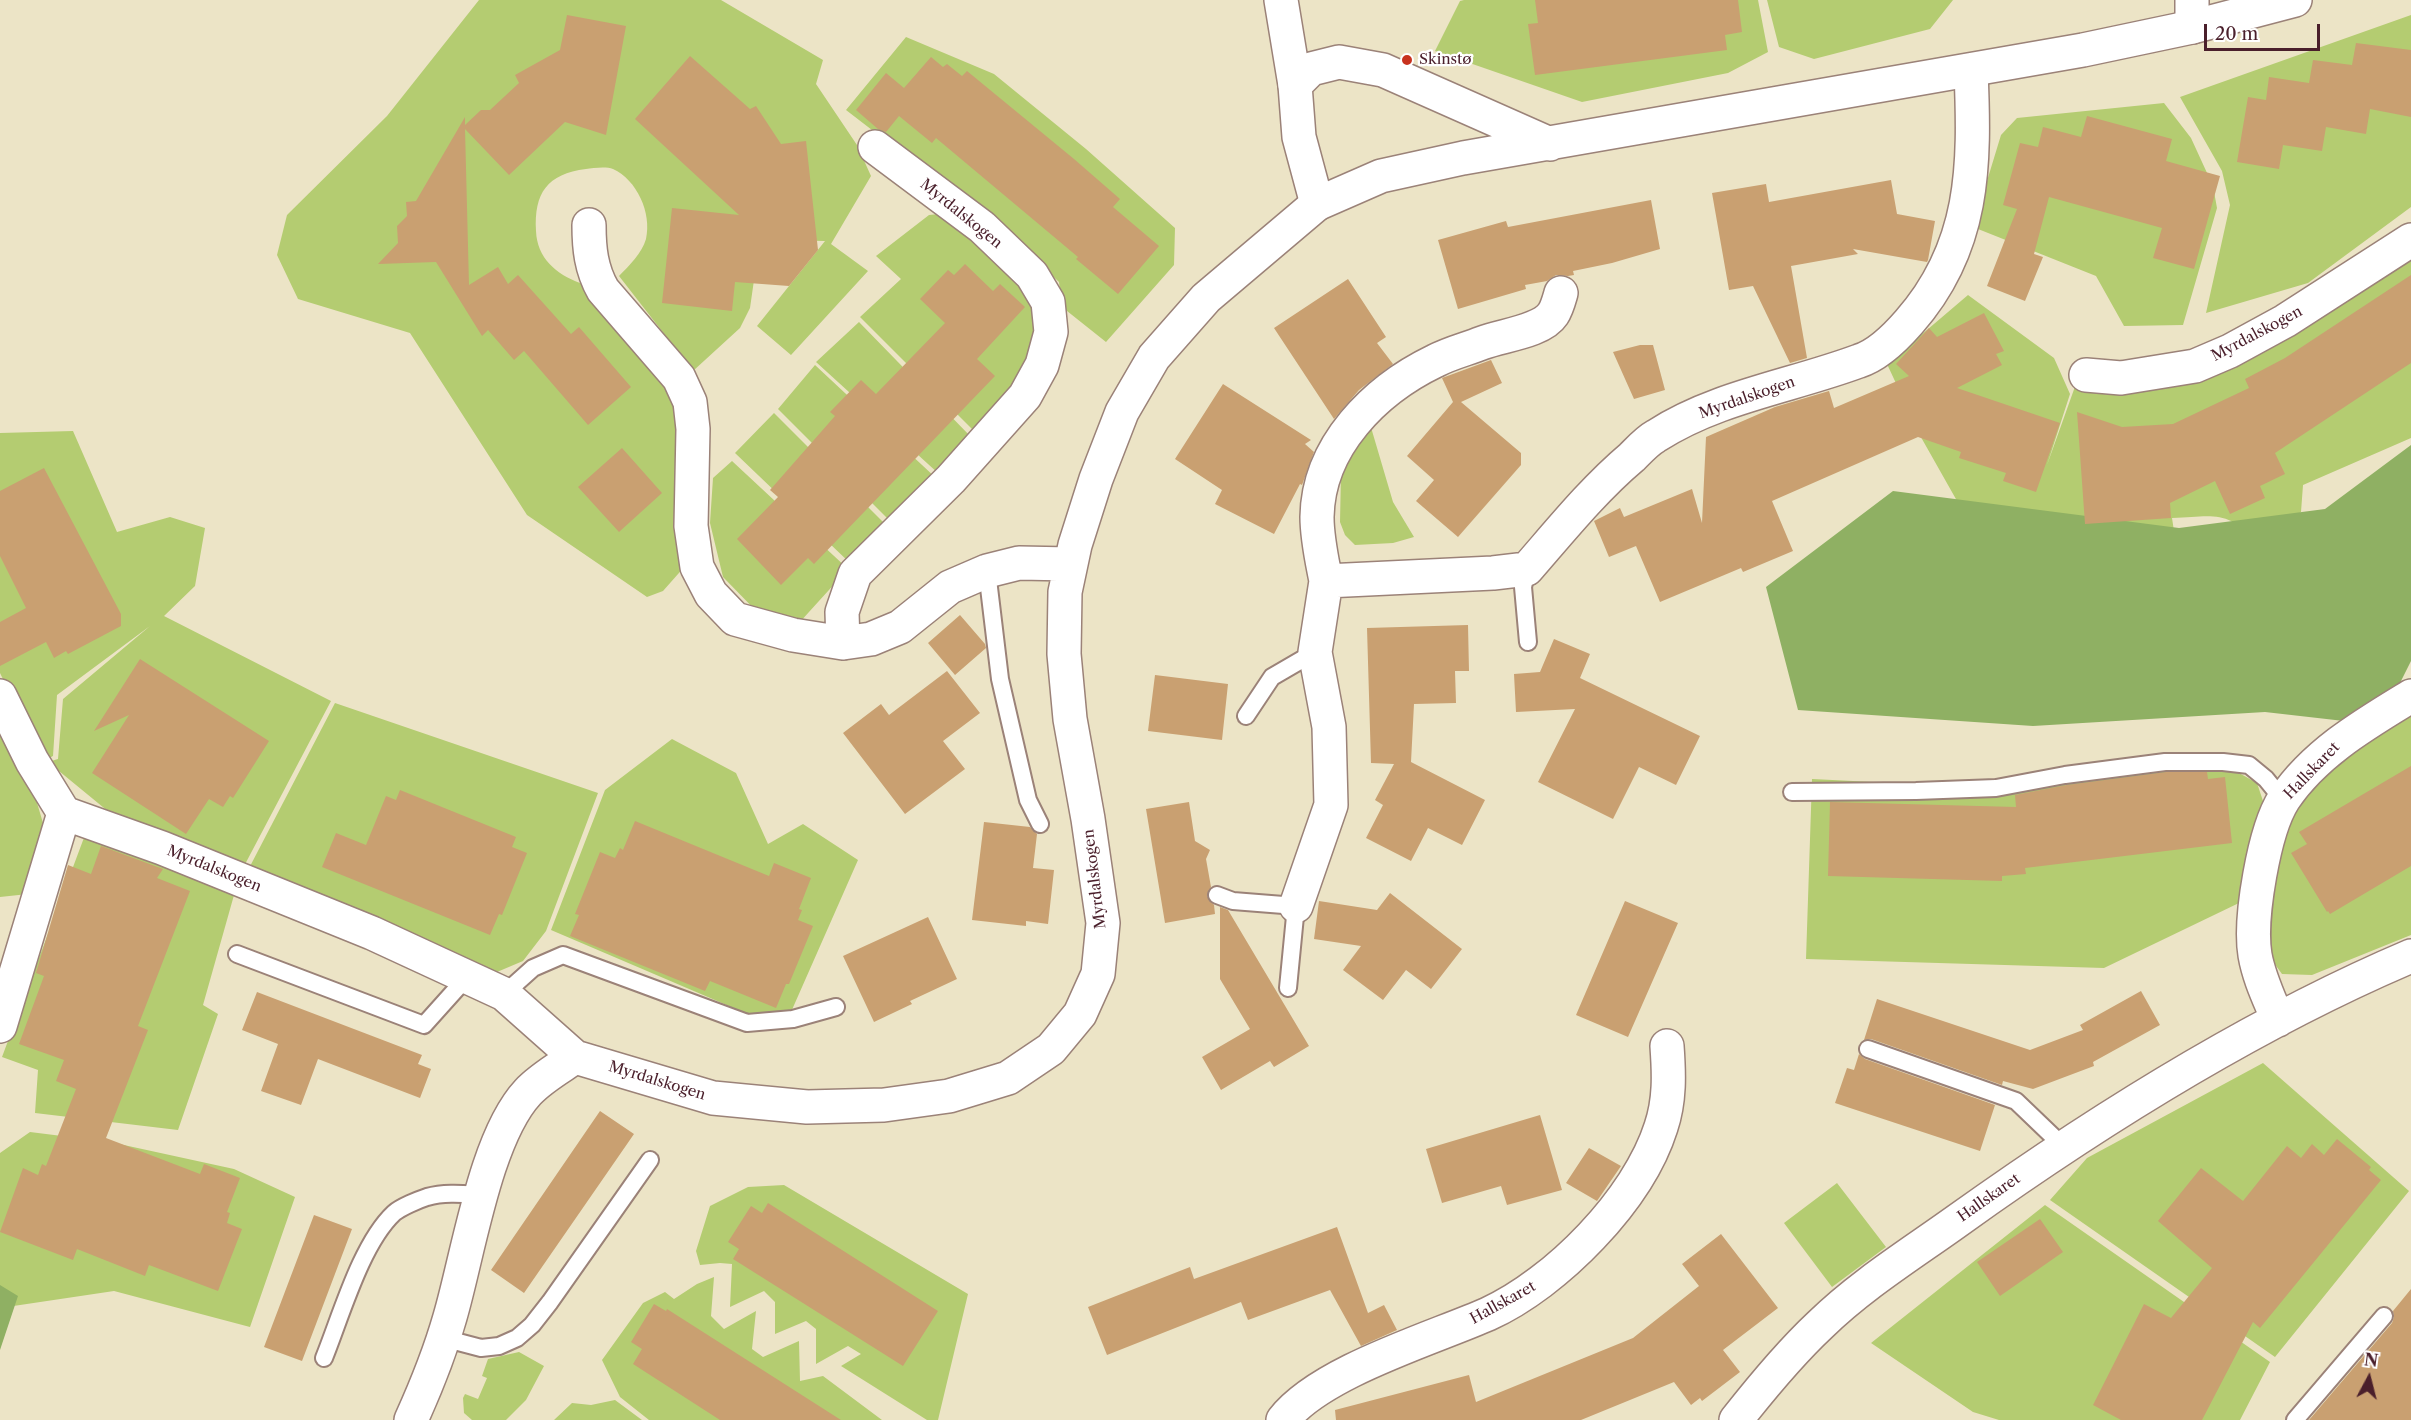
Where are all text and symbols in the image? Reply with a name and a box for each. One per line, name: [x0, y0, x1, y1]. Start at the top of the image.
scale bar: [2207, 12, 2322, 50]
text: 20 m: [2215, 23, 2258, 45]
place label: Skinstø: [1419, 51, 1472, 69]
marker: Skinstø: [1400, 53, 1414, 67]
street label: Myrdalskogen: [916, 175, 1006, 253]
street label: Myrdalskogen: [2209, 303, 2305, 365]
street label: Myrdalskogen: [1697, 373, 1797, 423]
street label: Hallskaret: [2280, 739, 2344, 803]
street label: Myrdalskogen: [1080, 828, 1110, 930]
street label: Myrdalskogen: [164, 842, 264, 896]
street label: Myrdalskogen: [606, 1058, 708, 1104]
street label: Hallskaret: [1954, 1170, 2024, 1226]
street label: Hallskaret: [1467, 1278, 1539, 1328]
north arrow: [2339, 1348, 2399, 1408]
text: N: [2363, 1349, 2379, 1371]

